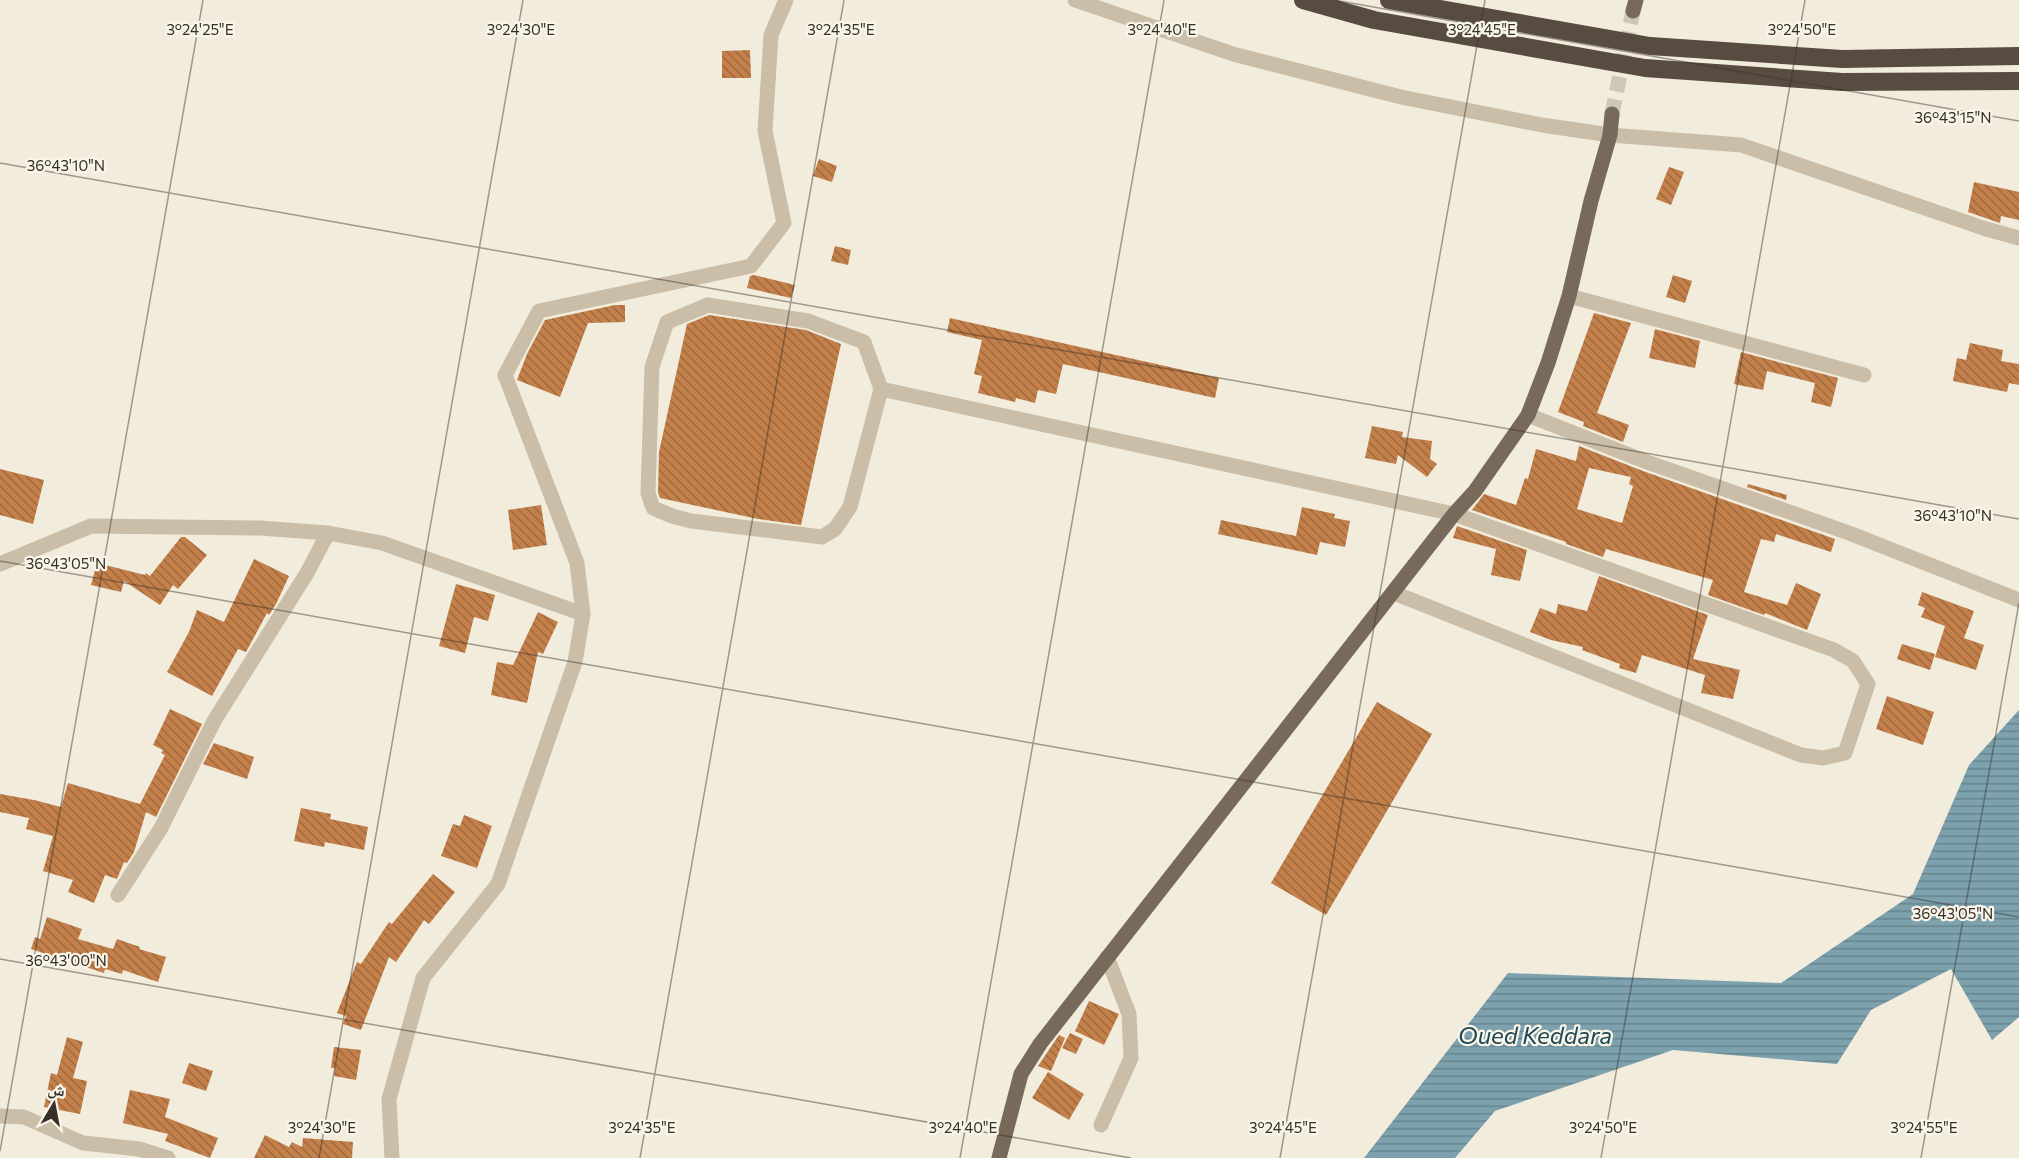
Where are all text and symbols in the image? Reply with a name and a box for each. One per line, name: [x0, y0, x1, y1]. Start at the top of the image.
text: 3°24'25"E: [166, 20, 234, 38]
text: 3°24'30"E: [487, 20, 555, 38]
text: 3°24'35"E: [807, 20, 875, 38]
text: 3°24'40"E: [1128, 20, 1197, 38]
text: 3°24'45"E: [1448, 20, 1516, 38]
text: 3°24'50"E: [1768, 20, 1836, 38]
text: 36°43'15"N: [1914, 108, 1992, 126]
text: 36°43'10"N: [27, 156, 105, 174]
text: 36°43'10"N: [1914, 506, 1992, 524]
text: 36°43'05"N: [26, 554, 106, 572]
text: 36°43'05"N: [1913, 904, 1993, 922]
text: 36°43'00"N: [25, 951, 107, 969]
water label: Oued Keddara: [1458, 1020, 1612, 1049]
north arrow: [24, 1074, 84, 1134]
text: ش: [47, 1078, 67, 1101]
text: 3°24'30"E: [288, 1118, 356, 1136]
text: 3°24'35"E: [608, 1118, 676, 1136]
text: 3°24'40"E: [929, 1118, 998, 1136]
text: 3°24'45"E: [1249, 1118, 1317, 1136]
text: 3°24'50"E: [1569, 1118, 1637, 1136]
text: 3°24'55"E: [1890, 1118, 1958, 1136]

